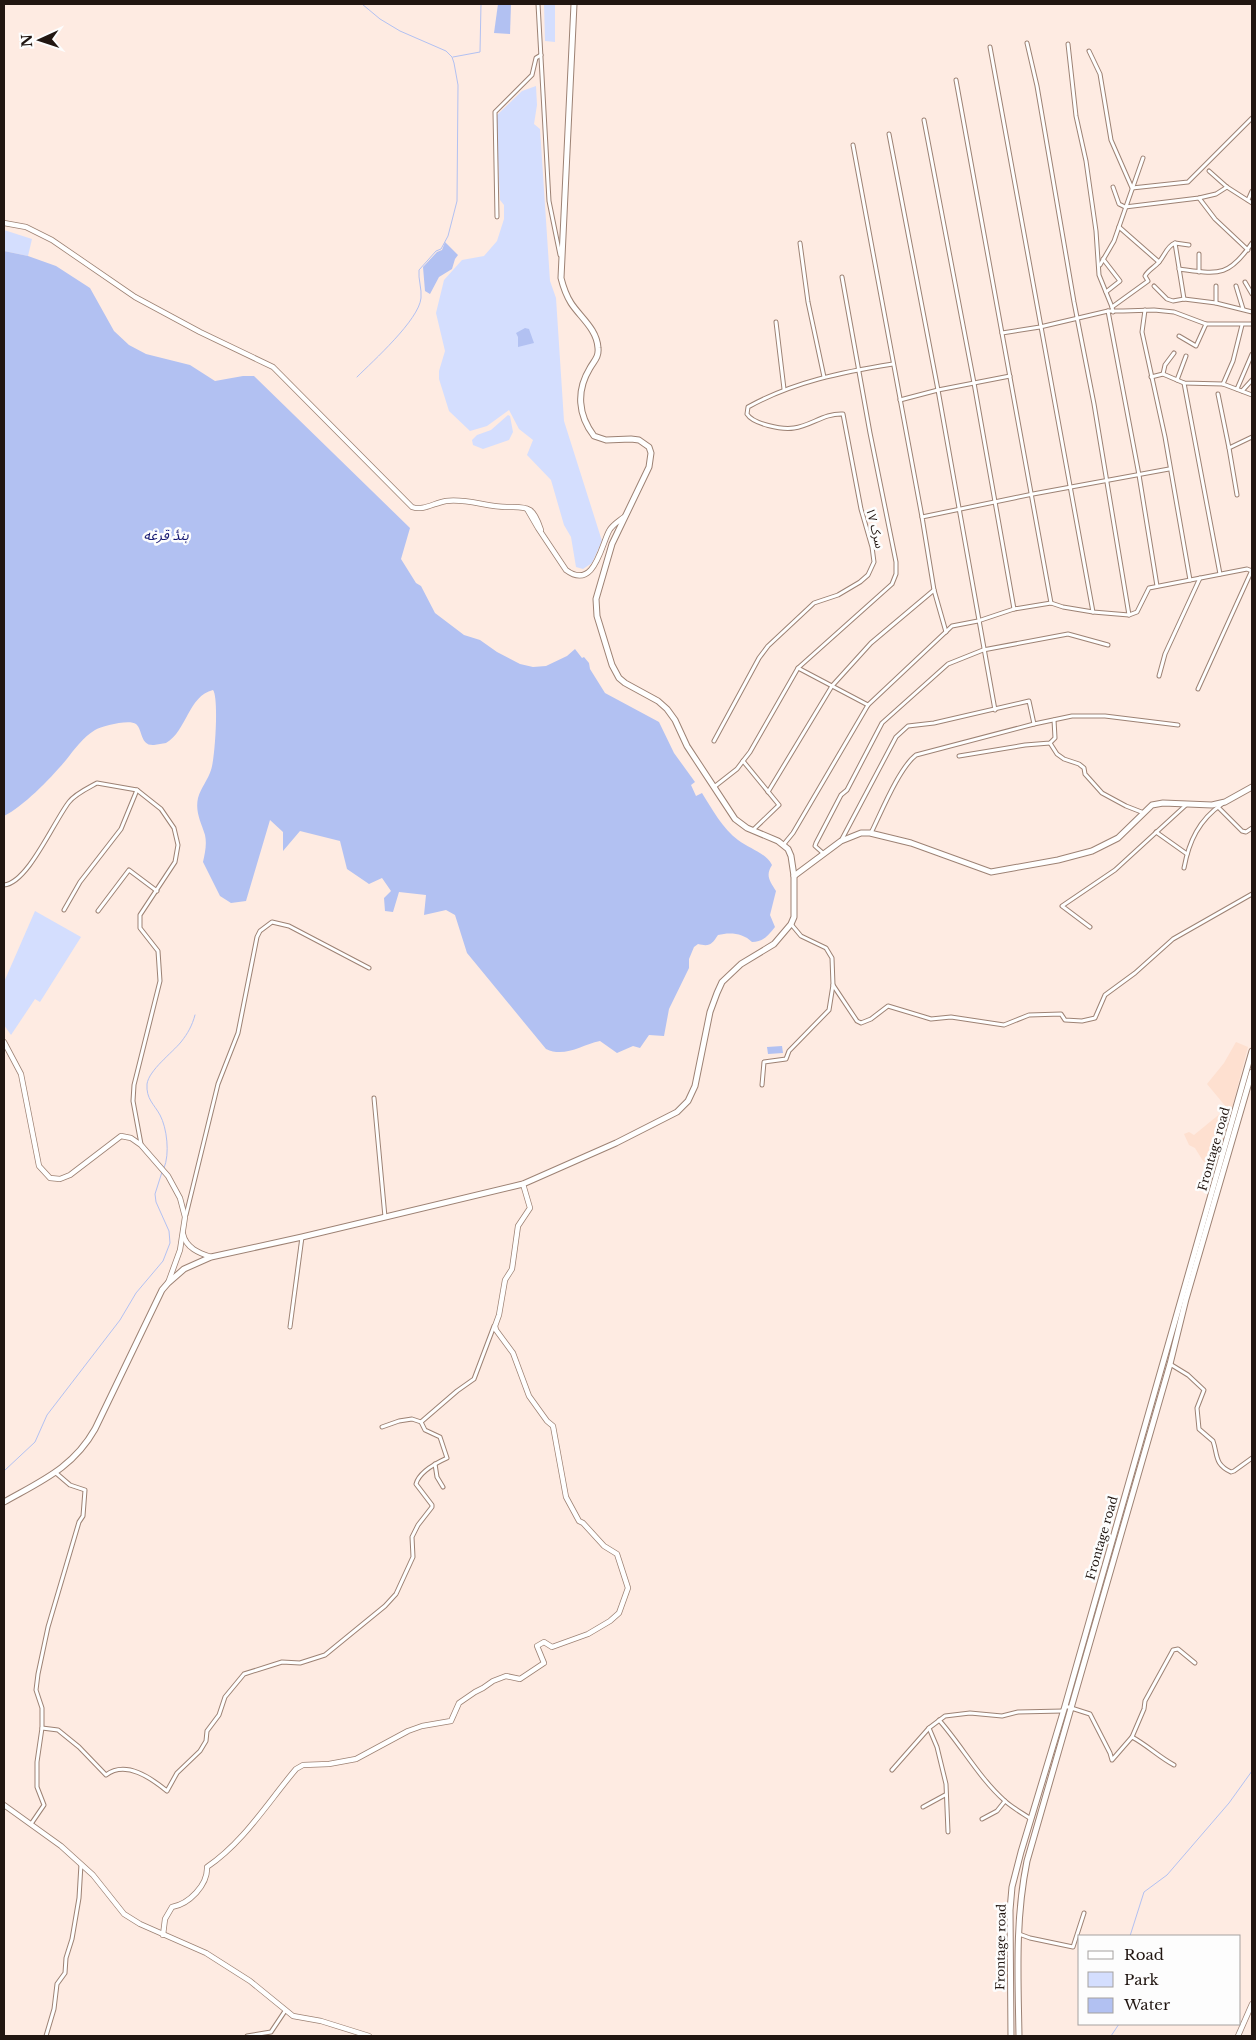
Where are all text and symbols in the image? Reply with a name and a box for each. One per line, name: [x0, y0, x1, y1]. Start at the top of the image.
north arrow: [15, 15, 65, 65]
text: N: [18, 34, 36, 48]
street label: سرک ۱۷: [863, 506, 888, 550]
water label: بندٔ قرغه: [143, 526, 189, 544]
street label: Frontage road: [1194, 1105, 1233, 1192]
street label: Frontage road: [1082, 1494, 1121, 1581]
street label: Frontage road: [992, 1904, 1009, 1990]
legend: [1078, 1935, 1241, 2025]
text: Road: [1124, 1945, 1164, 1964]
text: Park: [1124, 1970, 1160, 1989]
text: Water: [1123, 1995, 1171, 2014]

